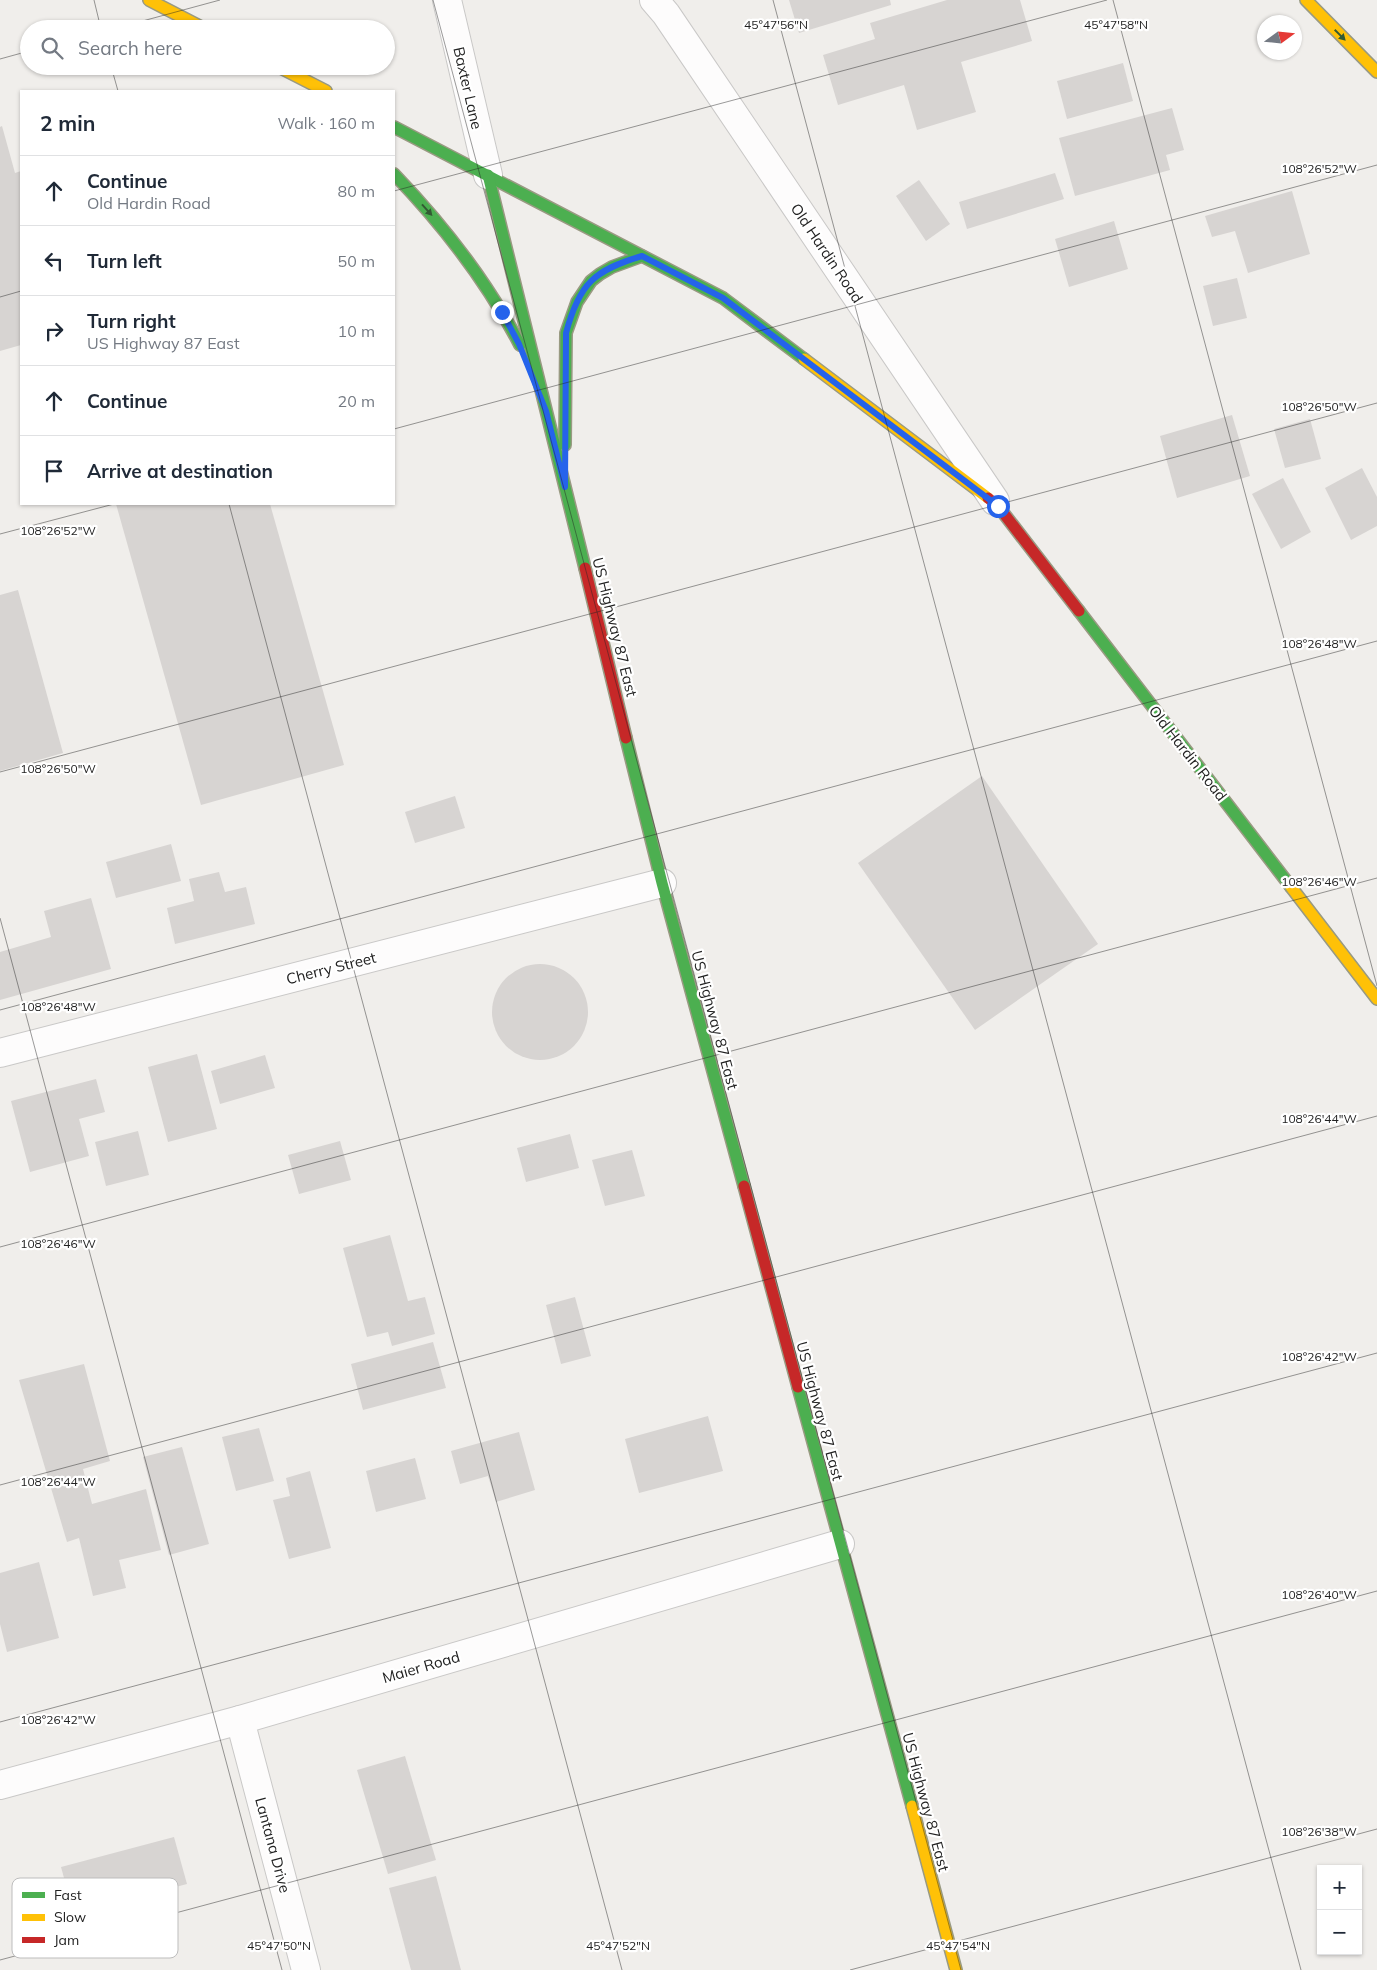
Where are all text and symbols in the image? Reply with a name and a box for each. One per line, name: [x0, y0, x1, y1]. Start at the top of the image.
north arrow: [1257, 15, 1302, 60]
text: 45°47'56"N: [744, 17, 808, 32]
text: 45°47'58"N: [1084, 17, 1148, 32]
search box: [20, 20, 395, 75]
one-way arrow: [1334, 28, 1346, 40]
icon: search: [38, 34, 66, 62]
text: Search here: [78, 36, 182, 60]
street label: Baxter Lane: [449, 45, 487, 131]
text: 2 min: [40, 110, 95, 136]
text: Walk · 160 m: [277, 113, 375, 133]
text: 108°26'52"W: [1281, 161, 1357, 176]
text: Continue: [87, 169, 167, 193]
icon: ahead: [40, 177, 68, 205]
text: 80 m: [338, 181, 375, 201]
text: Old Hardin Road: [87, 193, 211, 213]
street label: Old Hardin Road: [787, 200, 867, 306]
one-way arrow: [421, 203, 433, 215]
icon: left: [40, 247, 68, 275]
text: Turn left: [87, 249, 162, 273]
text: 50 m: [338, 251, 375, 271]
route end: [491, 301, 514, 324]
text: Turn right: [87, 309, 176, 333]
icon: right: [40, 317, 68, 345]
text: 10 m: [338, 321, 375, 341]
text: US Highway 87 East: [87, 333, 240, 353]
icon: ahead: [40, 387, 68, 415]
text: Continue: [87, 389, 167, 413]
text: 20 m: [338, 391, 375, 411]
text: 108°26'50"W: [1281, 399, 1357, 414]
icon: arrive: [40, 457, 68, 485]
text: Arrive at destination: [87, 459, 273, 483]
route start: [987, 495, 1010, 518]
text: 108°26'52"W: [20, 523, 96, 538]
street label: US Highway 87 East: [588, 555, 642, 699]
text: 108°26'48"W: [1281, 636, 1357, 651]
street label: Old Hardin Road: [1145, 701, 1231, 805]
text: 108°26'50"W: [20, 761, 96, 776]
text: 108°26'46"W: [1281, 874, 1357, 889]
street label: Cherry Street: [284, 948, 378, 988]
street label: US Highway 87 East: [687, 948, 743, 1092]
text: 108°26'48"W: [20, 999, 96, 1014]
text: 108°26'44"W: [1281, 1111, 1357, 1126]
text: 108°26'46"W: [20, 1236, 96, 1251]
street label: US Highway 87 East: [792, 1339, 848, 1483]
text: 108°26'42"W: [1281, 1349, 1357, 1364]
text: 108°26'44"W: [20, 1474, 96, 1489]
text: 108°26'40"W: [1281, 1587, 1357, 1602]
street label: Maier Road: [380, 1647, 462, 1687]
text: 108°26'42"W: [20, 1712, 96, 1727]
street label: US Highway 87 East: [898, 1730, 954, 1874]
street label: Lantana Drive: [251, 1795, 295, 1895]
text: 108°26'38"W: [1281, 1824, 1357, 1839]
map controls: [1317, 1865, 1362, 1955]
button: +: [1317, 1865, 1362, 1910]
legend: [12, 1878, 178, 1958]
text: Fast: [54, 1886, 82, 1904]
text: Slow: [54, 1908, 86, 1926]
button: −: [1317, 1910, 1362, 1955]
text: Jam: [54, 1931, 79, 1949]
text: 45°47'50"N: [247, 1938, 311, 1953]
text: 45°47'52"N: [586, 1938, 650, 1953]
text: 45°47'54"N: [926, 1938, 990, 1953]

